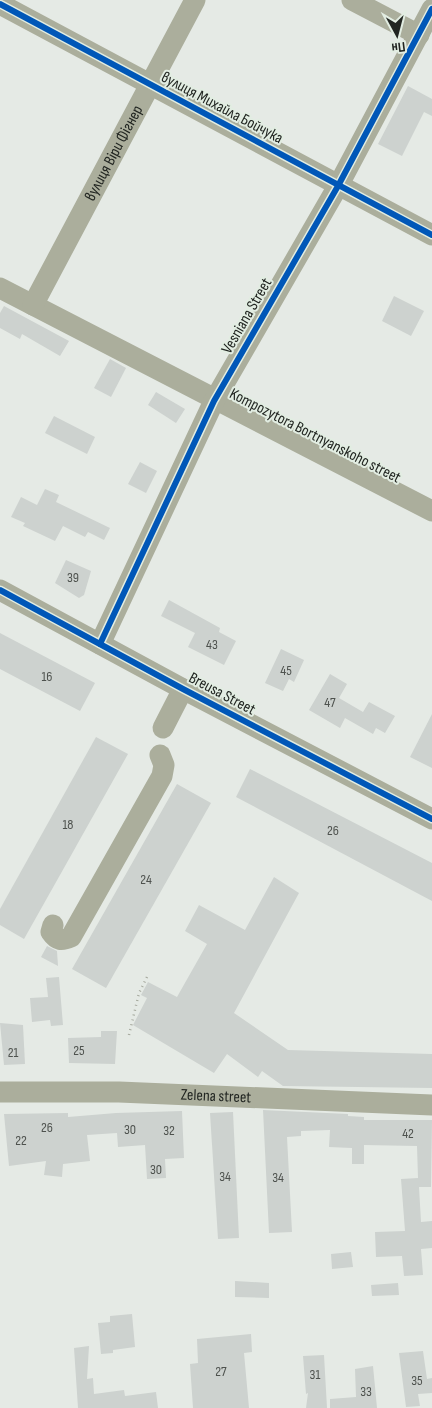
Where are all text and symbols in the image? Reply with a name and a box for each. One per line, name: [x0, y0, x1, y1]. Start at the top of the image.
north arrow: [372, 10, 422, 60]
text: Пн: [391, 38, 406, 57]
street label: вулиця Михайла Бойчука: [158, 68, 286, 148]
street label: вулиця Віри Фігнер: [81, 102, 147, 204]
street label: Vesniana Street: [218, 275, 276, 357]
street label: Kompozytora Bortnyanskoho street: [226, 384, 404, 488]
house number: 39: [67, 569, 79, 586]
house number: 43: [206, 636, 218, 653]
house number: 45: [280, 662, 292, 679]
house number: 16: [41, 668, 53, 685]
street label: Breusa Street: [185, 669, 259, 720]
house number: 47: [324, 694, 336, 711]
house number: 18: [62, 816, 74, 833]
house number: 26: [327, 822, 339, 839]
house number: 24: [140, 871, 152, 888]
house number: 25: [73, 1042, 85, 1059]
house number: 21: [8, 1044, 18, 1061]
street label: Zelena street: [180, 1085, 252, 1107]
house number: 26: [41, 1119, 53, 1136]
house number: 30: [124, 1121, 136, 1138]
house number: 32: [163, 1122, 175, 1139]
house number: 42: [402, 1125, 414, 1142]
house number: 22: [15, 1132, 27, 1149]
house number: 30: [150, 1161, 162, 1178]
house number: 34: [219, 1168, 231, 1185]
house number: 34: [272, 1169, 284, 1186]
house number: 27: [215, 1363, 227, 1380]
house number: 31: [310, 1366, 320, 1383]
house number: 35: [411, 1372, 423, 1389]
house number: 33: [360, 1383, 372, 1400]

